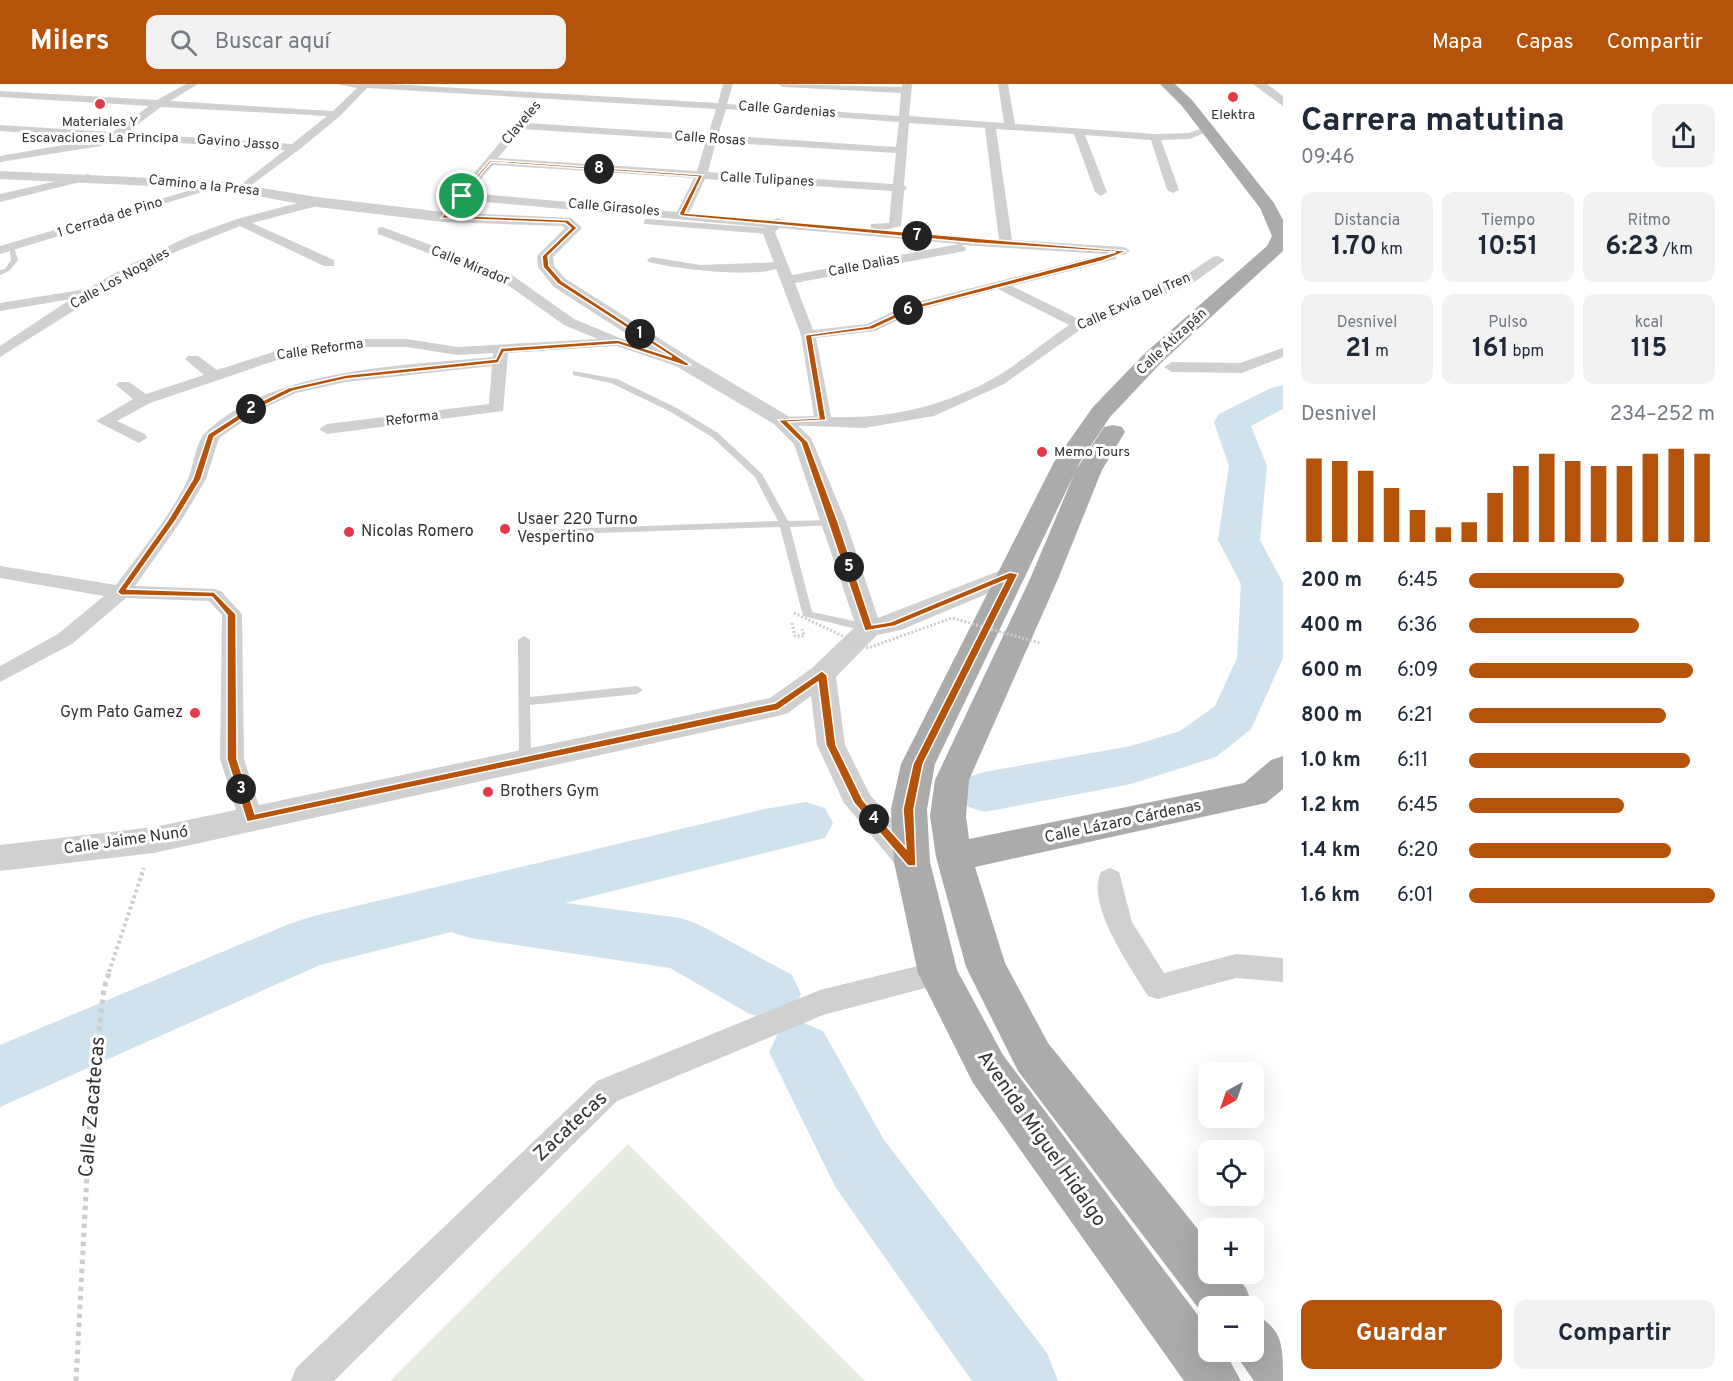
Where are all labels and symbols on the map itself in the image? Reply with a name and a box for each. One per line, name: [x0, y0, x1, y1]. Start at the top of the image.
marker: Elektra: [1226, 90, 1240, 104]
marker: Materiales Y Escavaciones La Principa: [93, 97, 107, 111]
street label: Claveles: [499, 97, 545, 149]
street label: Calle Gardenias: [738, 98, 836, 122]
place label: Elektra: [1211, 107, 1255, 124]
place label: Materiales Y Escavaciones La Principa: [21, 114, 179, 147]
street label: Calle Rosas: [674, 128, 746, 150]
street label: Gavino Jasso: [196, 132, 280, 154]
pin: 8: [584, 154, 614, 184]
street label: Calle Tulipanes: [719, 169, 815, 191]
pin: [436, 170, 487, 221]
street label: Camino a la Presa: [148, 172, 260, 200]
street label: 1 Cerrada de Pino: [55, 194, 165, 242]
street label: Calle Girasoles: [567, 196, 661, 220]
pin: 7: [902, 221, 932, 251]
street label: Calle Mirador: [428, 243, 512, 290]
street label: Calle Los Nogales: [67, 245, 173, 313]
street label: Calle Dalias: [827, 251, 901, 281]
street label: Calle Exvía Del Tren: [1075, 269, 1193, 335]
pin: 6: [893, 295, 923, 325]
street label: Calle Atizapán: [1133, 305, 1211, 379]
pin: 1: [625, 319, 655, 349]
street label: Calle Reforma: [275, 335, 365, 365]
pin: 2: [236, 394, 266, 424]
street label: Reforma: [385, 407, 439, 431]
place label: Memo Tours: [1054, 444, 1130, 461]
marker: Memo Tours: [1035, 445, 1049, 459]
place label: Usaer 220 Turno Vespertino: [517, 510, 638, 548]
place label: Nicolas Romero: [361, 522, 474, 542]
marker: Usaer 220 Turno Vespertino: [498, 522, 512, 536]
marker: Nicolas Romero: [342, 525, 356, 539]
pin: 5: [834, 552, 864, 582]
place label: Gym Pato Gamez: [60, 703, 183, 723]
marker: Gym Pato Gamez: [188, 706, 202, 720]
pin: 3: [226, 774, 256, 804]
place label: Brothers Gym: [500, 782, 599, 802]
marker: Brothers Gym: [481, 785, 495, 799]
street label: Calle Lázaro Cárdenas: [1043, 796, 1203, 848]
pin: 4: [859, 804, 889, 834]
street label: Calle Jaime Nunó: [62, 822, 190, 860]
street label: Calle Zacatecas: [74, 1035, 112, 1179]
street label: Avenida Miguel Hidalgo: [970, 1046, 1112, 1232]
north arrow: [1198, 1062, 1264, 1128]
street label: Zacatecas: [528, 1086, 614, 1168]

